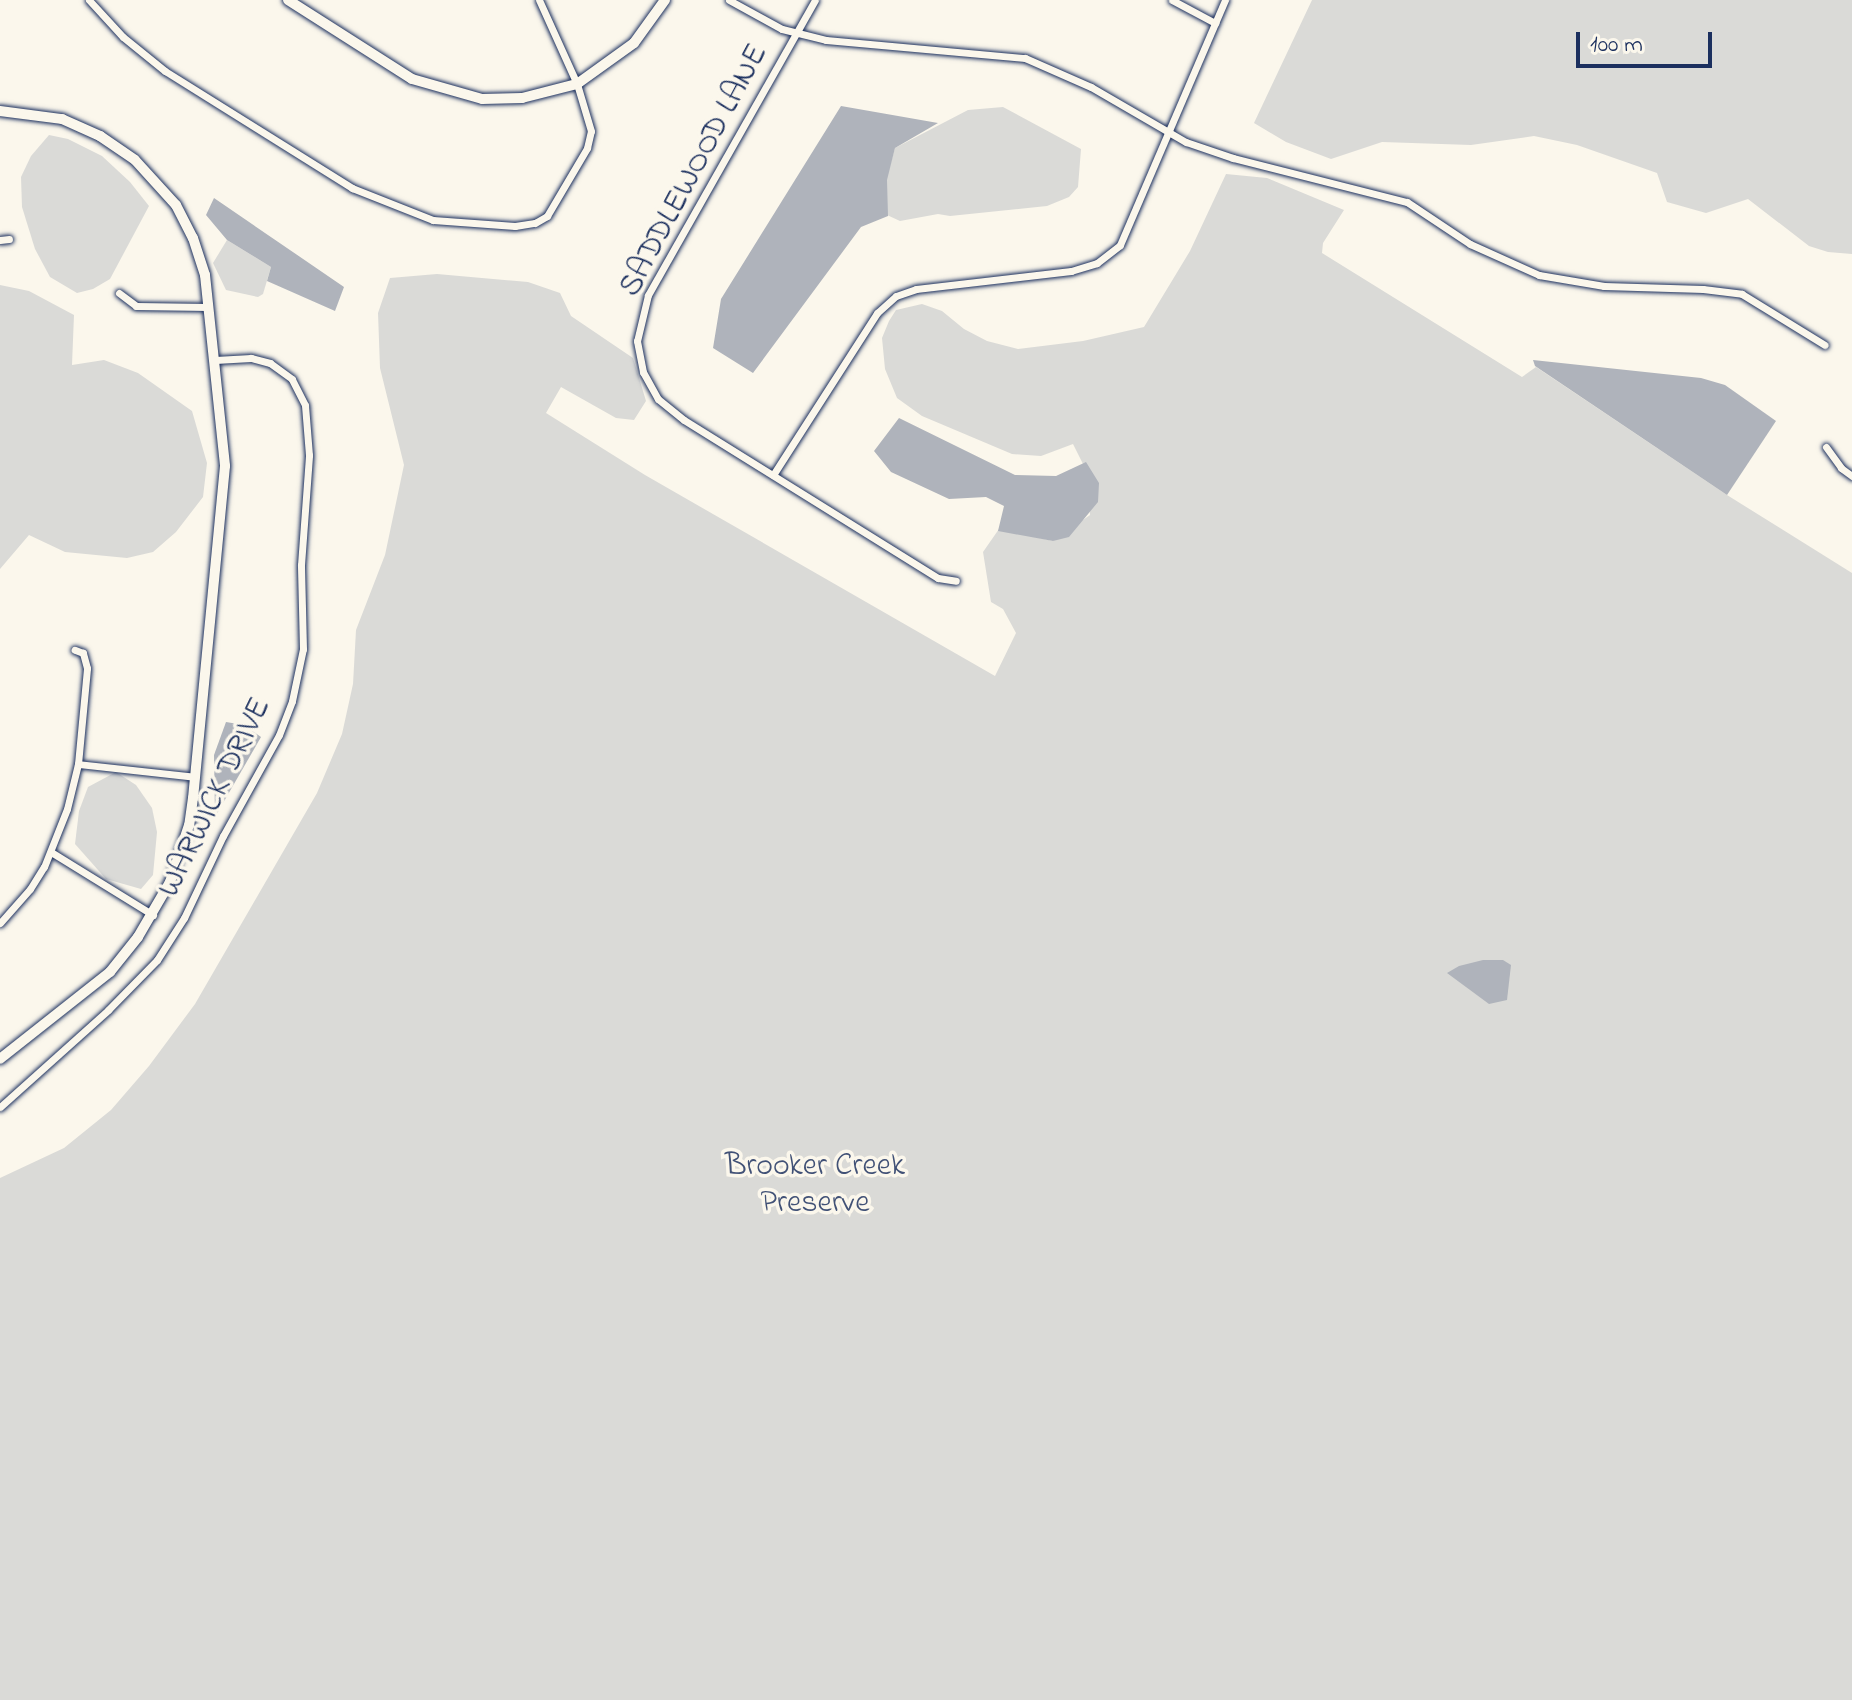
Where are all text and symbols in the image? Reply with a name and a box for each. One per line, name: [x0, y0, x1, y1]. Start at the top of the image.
scale bar: [1580, 16, 1716, 66]
text: 100 m: [1590, 28, 1643, 63]
street label: SADDLEWOOD LANE: [612, 38, 778, 304]
street label: WARWICK DRIVE: [151, 692, 281, 904]
park label: Brooker Creek Preserve: [725, 1149, 905, 1224]

